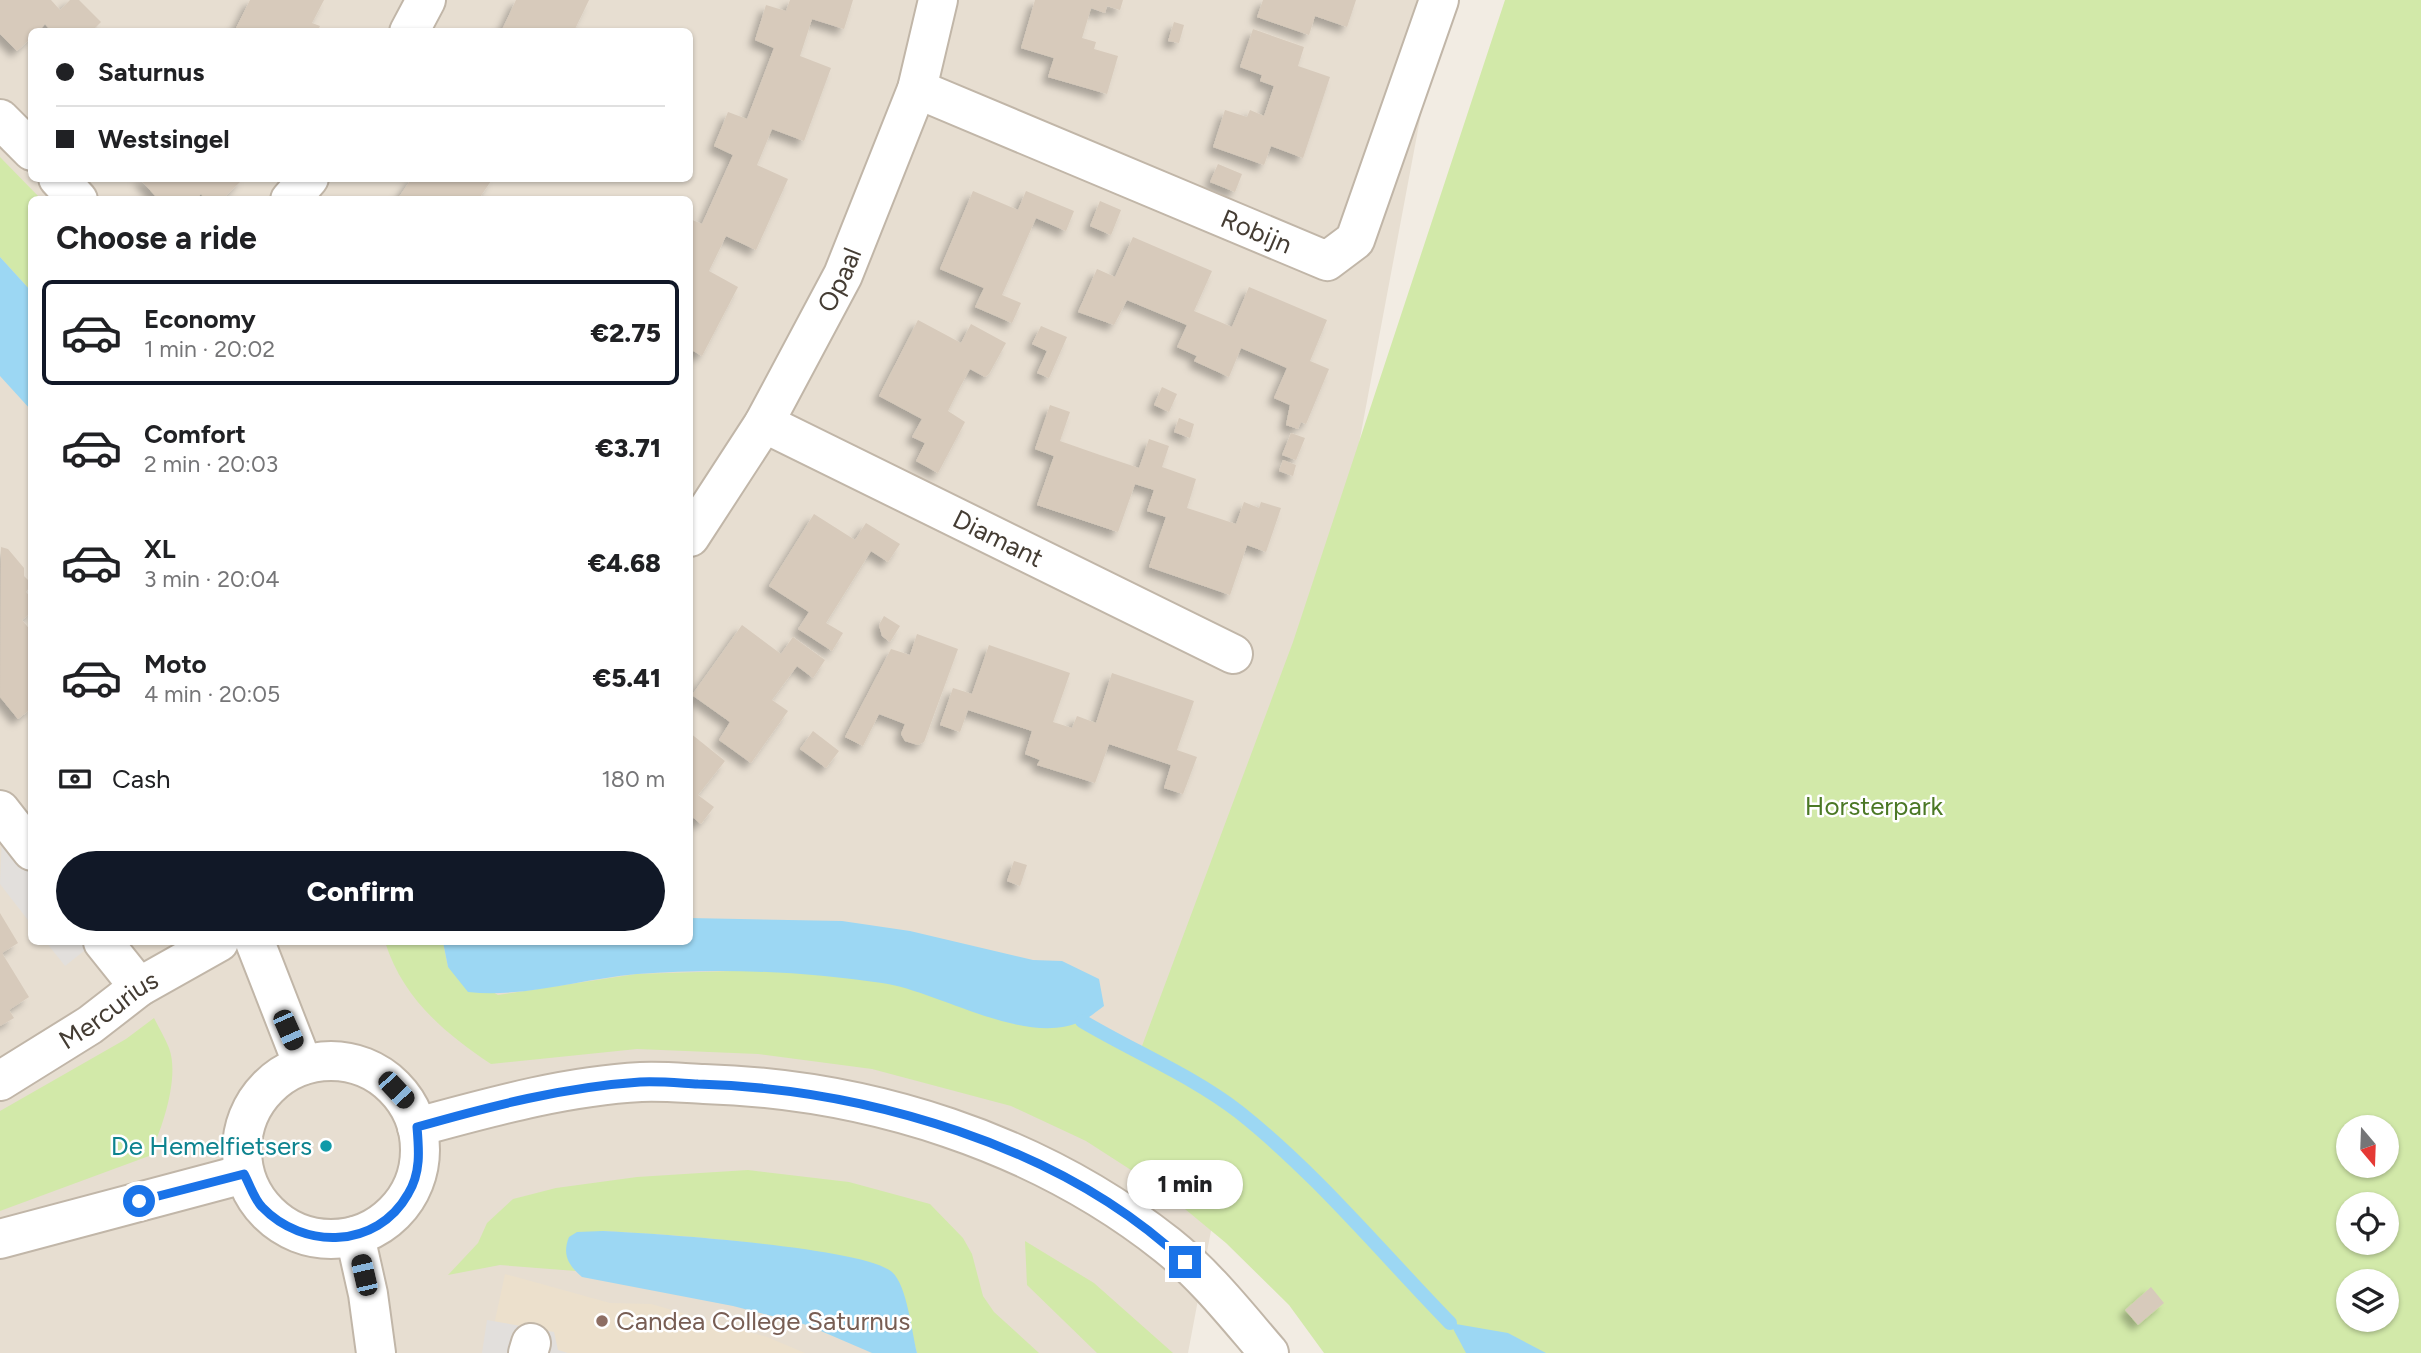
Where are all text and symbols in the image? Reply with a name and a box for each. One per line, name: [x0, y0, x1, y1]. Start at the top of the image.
text: Saturnus: [98, 56, 204, 88]
text: Westsingel: [98, 123, 230, 155]
street label: Robijn: [1216, 202, 1297, 260]
text: Choose a ride: [56, 219, 257, 257]
street label: Opaal: [810, 243, 868, 317]
icon: car: [60, 301, 123, 364]
text: Economy: [144, 303, 256, 335]
text: €2.75: [590, 317, 661, 349]
text: 1 min · 20:02: [144, 335, 275, 363]
icon: car: [60, 416, 123, 479]
text: Comfort: [144, 418, 246, 450]
text: €3.71: [595, 432, 661, 464]
text: 2 min · 20:03: [144, 450, 278, 478]
street label: Diamant: [948, 503, 1049, 574]
icon: car: [60, 531, 123, 594]
text: XL: [144, 533, 176, 565]
text: €4.68: [588, 547, 661, 579]
text: 3 min · 20:04: [144, 565, 280, 593]
icon: car: [60, 646, 123, 709]
text: Moto: [144, 648, 207, 680]
text: €5.41: [593, 662, 661, 694]
text: 4 min · 20:05: [144, 680, 280, 708]
icon: cash: [56, 760, 94, 798]
text: Cash: [112, 763, 171, 795]
text: 180 m: [601, 765, 665, 793]
park label: Horsterpark: [1805, 790, 1944, 822]
button: Confirm: [56, 851, 665, 931]
street label: Mercurius: [53, 963, 164, 1056]
car: [270, 1007, 307, 1053]
car: [374, 1067, 419, 1113]
north arrow: [2336, 1115, 2399, 1178]
map controls: [2336, 1115, 2399, 1332]
place label: De Hemelfietsers: [111, 1130, 312, 1162]
marker: De Hemelfietsers: [318, 1138, 334, 1154]
callout: 1 min: [1127, 1160, 1243, 1210]
text: 1 min: [1158, 1170, 1212, 1198]
route start: [123, 1185, 155, 1217]
button: locate: [2336, 1192, 2399, 1255]
route end: [1169, 1246, 1201, 1278]
car: [350, 1252, 379, 1298]
button: layers: [2336, 1269, 2399, 1332]
place label: Candea College Saturnus: [616, 1305, 910, 1337]
marker: Candea College Saturnus: [594, 1313, 610, 1329]

